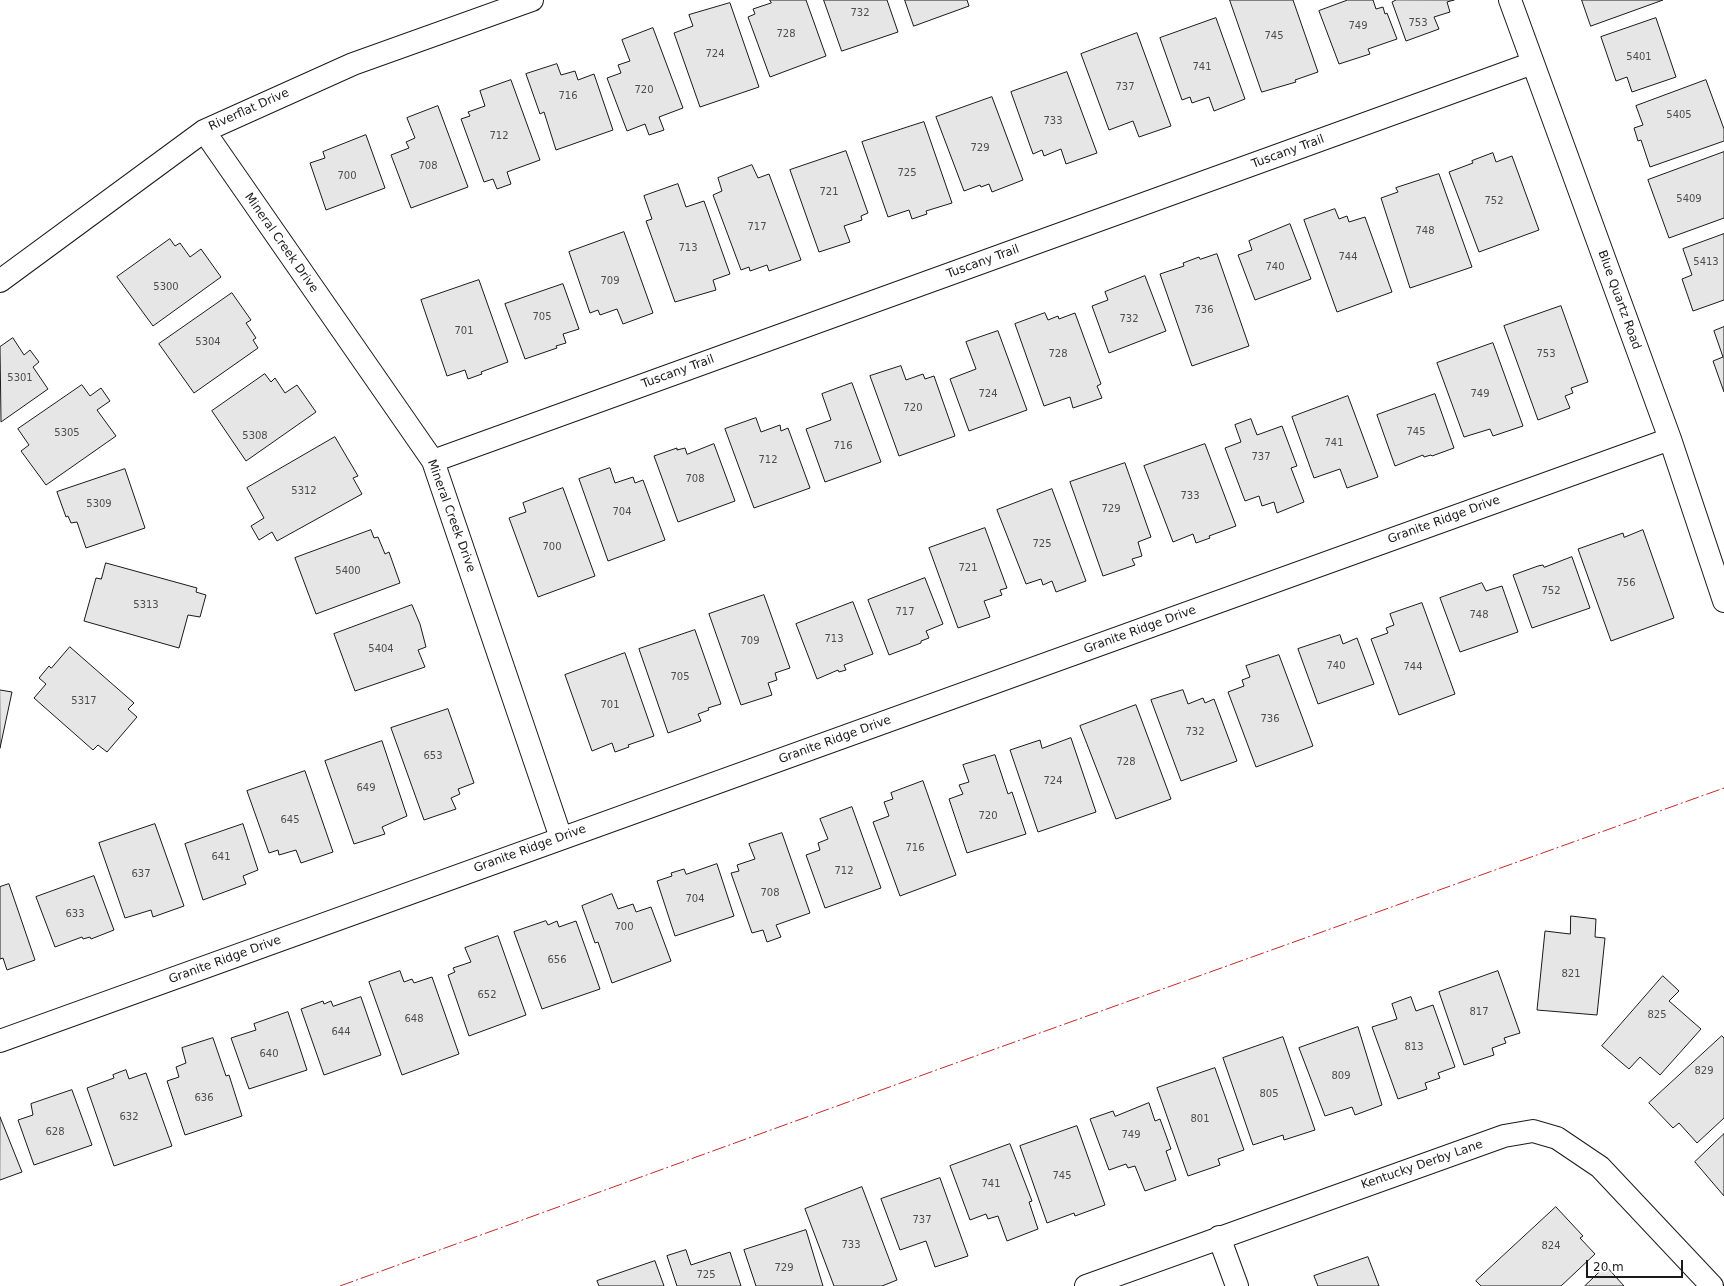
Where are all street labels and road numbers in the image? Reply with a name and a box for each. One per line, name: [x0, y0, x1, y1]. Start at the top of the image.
street label: Riverflat Drive: [207, 86, 291, 134]
street label: Tuscany Trail: [1250, 132, 1326, 172]
street label: Mineral Creek Drive: [241, 190, 321, 296]
street label: Tuscany Trail: [945, 242, 1021, 282]
street label: Blue Quartz Road: [1594, 248, 1644, 352]
street label: Tuscany Trail: [640, 352, 716, 392]
street label: Mineral Creek Drive: [424, 458, 478, 574]
street label: Granite Ridge Drive: [1386, 493, 1502, 547]
street label: Granite Ridge Drive: [1082, 603, 1198, 657]
street label: Granite Ridge Drive: [777, 713, 893, 767]
street label: Granite Ridge Drive: [472, 822, 588, 876]
street label: Granite Ridge Drive: [167, 933, 283, 987]
street label: Kentucky Derby Lane: [1359, 1137, 1485, 1193]

